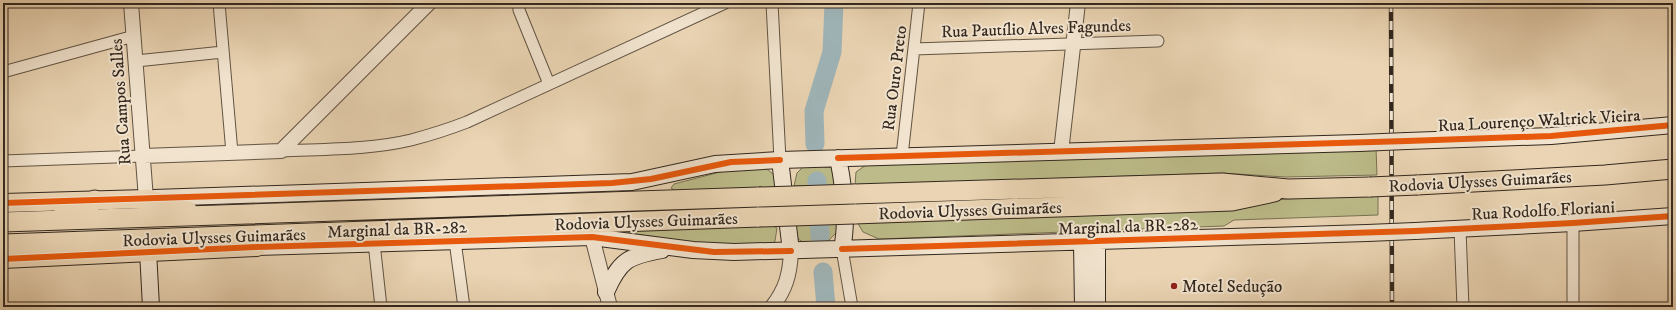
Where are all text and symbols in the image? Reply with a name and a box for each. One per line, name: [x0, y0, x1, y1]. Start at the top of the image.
street label: Rua Pautílio Alves Fagundes: [941, 15, 1132, 43]
street label: Rua Ouro Preto: [878, 24, 912, 132]
street label: Rua Campos Salles: [106, 38, 136, 166]
street label: Rua Lourenço Waltrick Vieira: [1437, 105, 1642, 137]
street label: Rodovia Ulysses Guimarães: [1388, 166, 1573, 198]
street label: Rua Rodolfo Floriani: [1471, 196, 1615, 226]
street label: Rodovia Ulysses Guimarães: [878, 197, 1062, 225]
street label: Rodovia Ulysses Guimarães: [554, 208, 738, 236]
street label: Marginal da BR-282: [1058, 214, 1199, 240]
street label: Marginal da BR-282: [327, 217, 468, 243]
street label: Rodovia Ulysses Guimarães: [122, 224, 306, 252]
place label: Motel Sedução: [1182, 276, 1282, 298]
marker: Motel Sedução: [1169, 281, 1179, 291]

